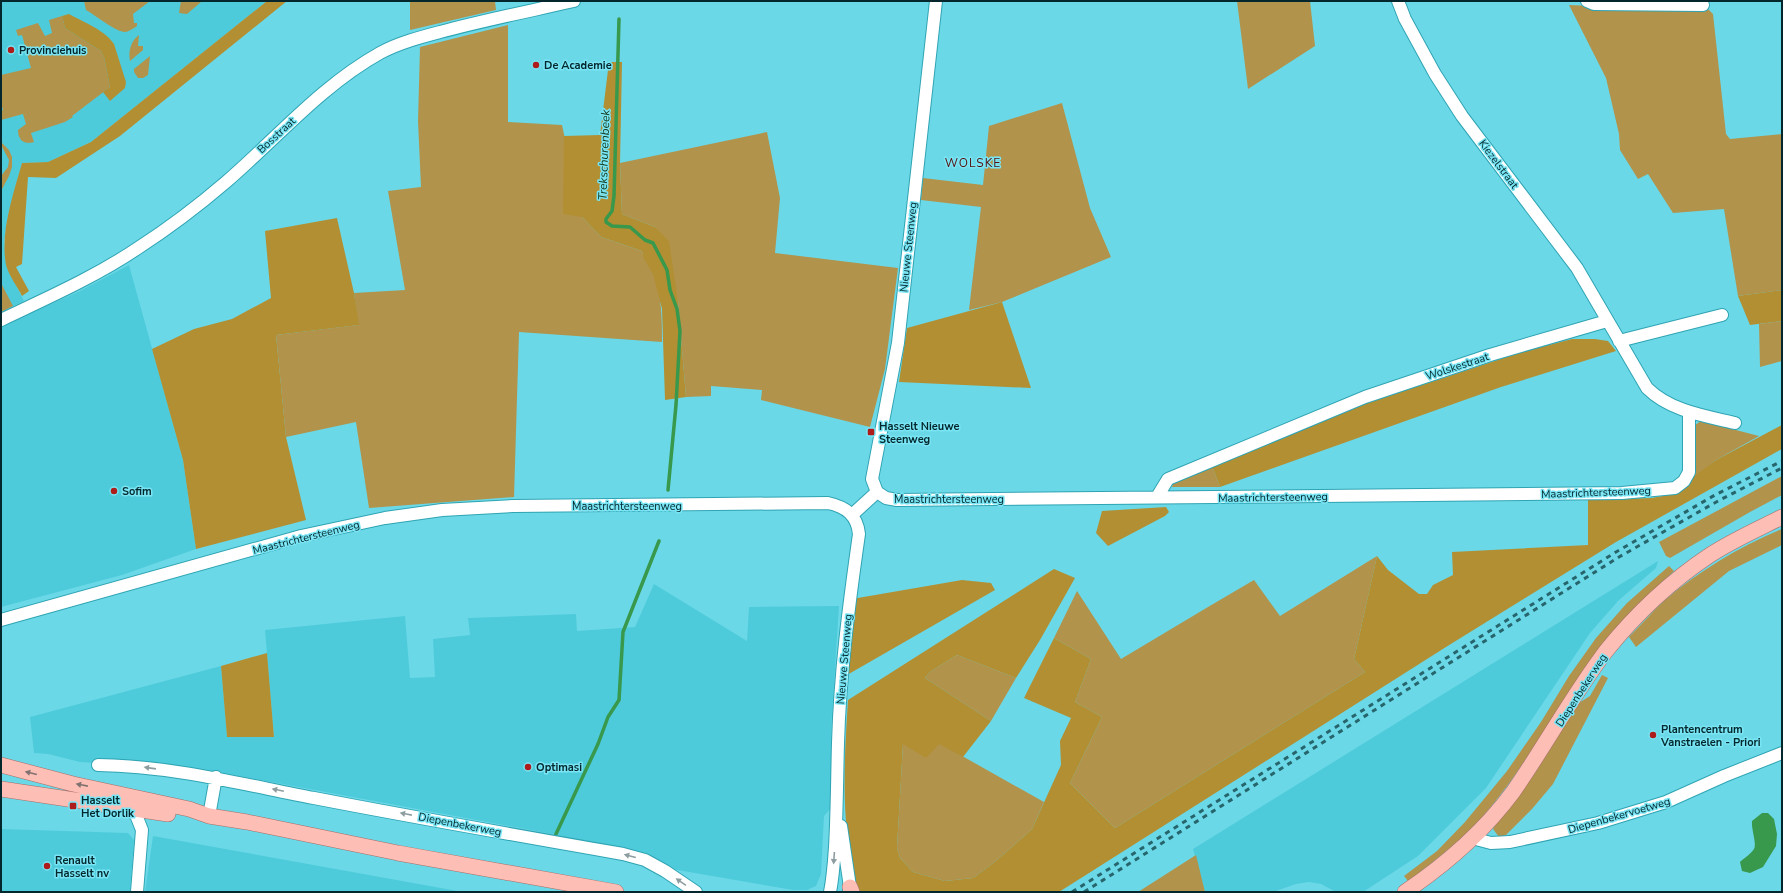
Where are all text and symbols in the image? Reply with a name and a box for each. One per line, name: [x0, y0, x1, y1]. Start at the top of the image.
place label: Provinciehuis: [19, 43, 87, 58]
marker: Provinciehuis: [6, 45, 16, 55]
place label: De Academie: [544, 58, 612, 73]
marker: De Academie: [531, 60, 541, 70]
water label: Trekschurenbeek: [594, 108, 614, 201]
street label: Bosstraat: [254, 114, 299, 157]
street label: Kiezelstraat: [1475, 137, 1522, 192]
district label: WOLSKE: [945, 155, 1001, 171]
street label: Nieuwe Steenweg: [896, 201, 921, 293]
street label: Wolskestraat: [1424, 349, 1491, 384]
place label: Hasselt Nieuwe Steenweg: [879, 419, 959, 447]
marker: Hasselt Nieuwe Steenweg: [866, 427, 876, 437]
street label: Maastrichtersteenweg: [1541, 483, 1651, 502]
place label: Sofim: [122, 484, 152, 499]
marker: Sofim: [109, 486, 119, 496]
street label: Maastrichtersteenweg: [1218, 489, 1328, 506]
street label: Maastrichtersteenweg: [894, 492, 1004, 507]
street label: Maastrichtersteenweg: [572, 499, 682, 514]
street label: Maastrichtersteenweg: [251, 517, 361, 558]
street label: Nieuwe Steenweg: [833, 613, 856, 705]
street label: Diepenbekerweg: [1552, 651, 1611, 730]
place label: Plantencentrum Vanstraelen - Priori: [1660, 722, 1761, 750]
marker: Plantencentrum Vanstraelen - Priori: [1648, 730, 1658, 740]
place label: Optimasi: [536, 760, 582, 775]
marker: Optimasi: [523, 762, 533, 772]
one-way arrow: [144, 765, 156, 771]
one-way arrow: [24, 770, 36, 776]
one-way arrow: [76, 782, 88, 788]
one-way arrow: [272, 787, 284, 793]
place label: Hasselt Het Dorlik: [81, 793, 135, 821]
street label: Diepenbekervoetweg: [1566, 794, 1672, 837]
marker: Hasselt Het Dorlik: [68, 801, 78, 811]
street label: Diepenbekerweg: [417, 809, 503, 840]
one-way arrow: [400, 811, 412, 817]
one-way arrow: [831, 852, 838, 864]
place label: Renault Hasselt nv: [55, 853, 109, 881]
one-way arrow: [623, 853, 635, 859]
marker: Renault Hasselt nv: [42, 861, 52, 871]
one-way arrow: [676, 878, 686, 886]

